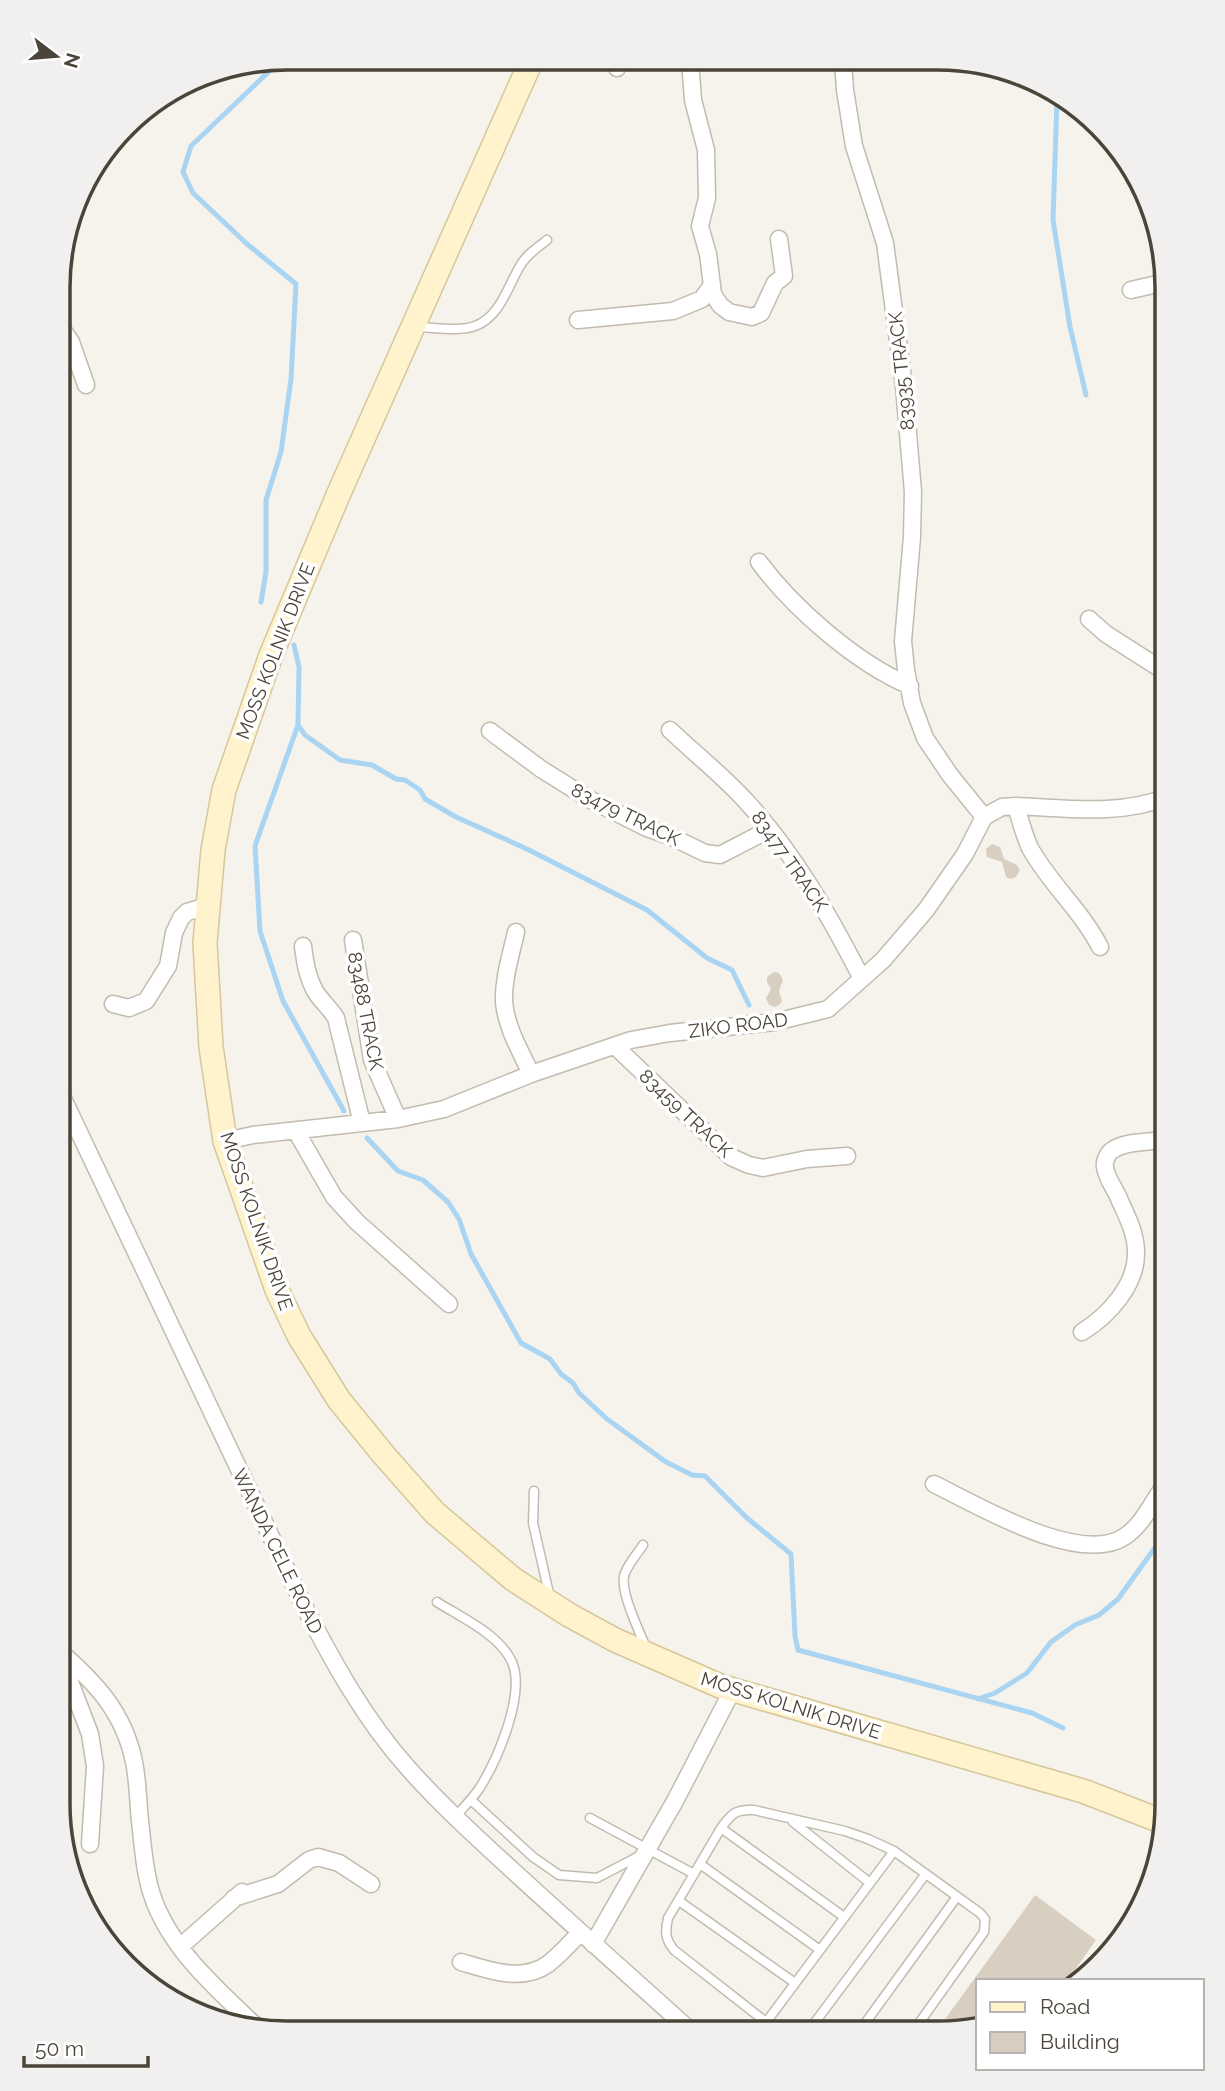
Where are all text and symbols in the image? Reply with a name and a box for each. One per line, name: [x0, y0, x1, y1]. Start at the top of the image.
north arrow: [21, 21, 91, 91]
text: N: [60, 51, 85, 71]
street label: 83935 TRACK: [884, 310, 918, 431]
street label: MOSS KOLNIK DRIVE: [231, 560, 319, 742]
street label: 83479 TRACK: [568, 778, 685, 850]
street label: 83477 TRACK: [747, 806, 833, 916]
street label: 83488 TRACK: [344, 950, 388, 1073]
street label: ZIKO ROAD: [687, 1008, 789, 1042]
street label: 83459 TRACK: [635, 1064, 738, 1162]
street label: MOSS KOLNIK DRIVE: [216, 1129, 298, 1313]
street label: WANDA CELE ROAD: [228, 1465, 328, 1637]
street label: MOSS KOLNIK DRIVE: [698, 1667, 884, 1743]
legend: [976, 1979, 1204, 2070]
text: Road: [1040, 1994, 1090, 2019]
scale bar: [24, 2024, 149, 2068]
text: Building: [1040, 2029, 1120, 2054]
text: 50 m: [35, 2036, 84, 2061]

